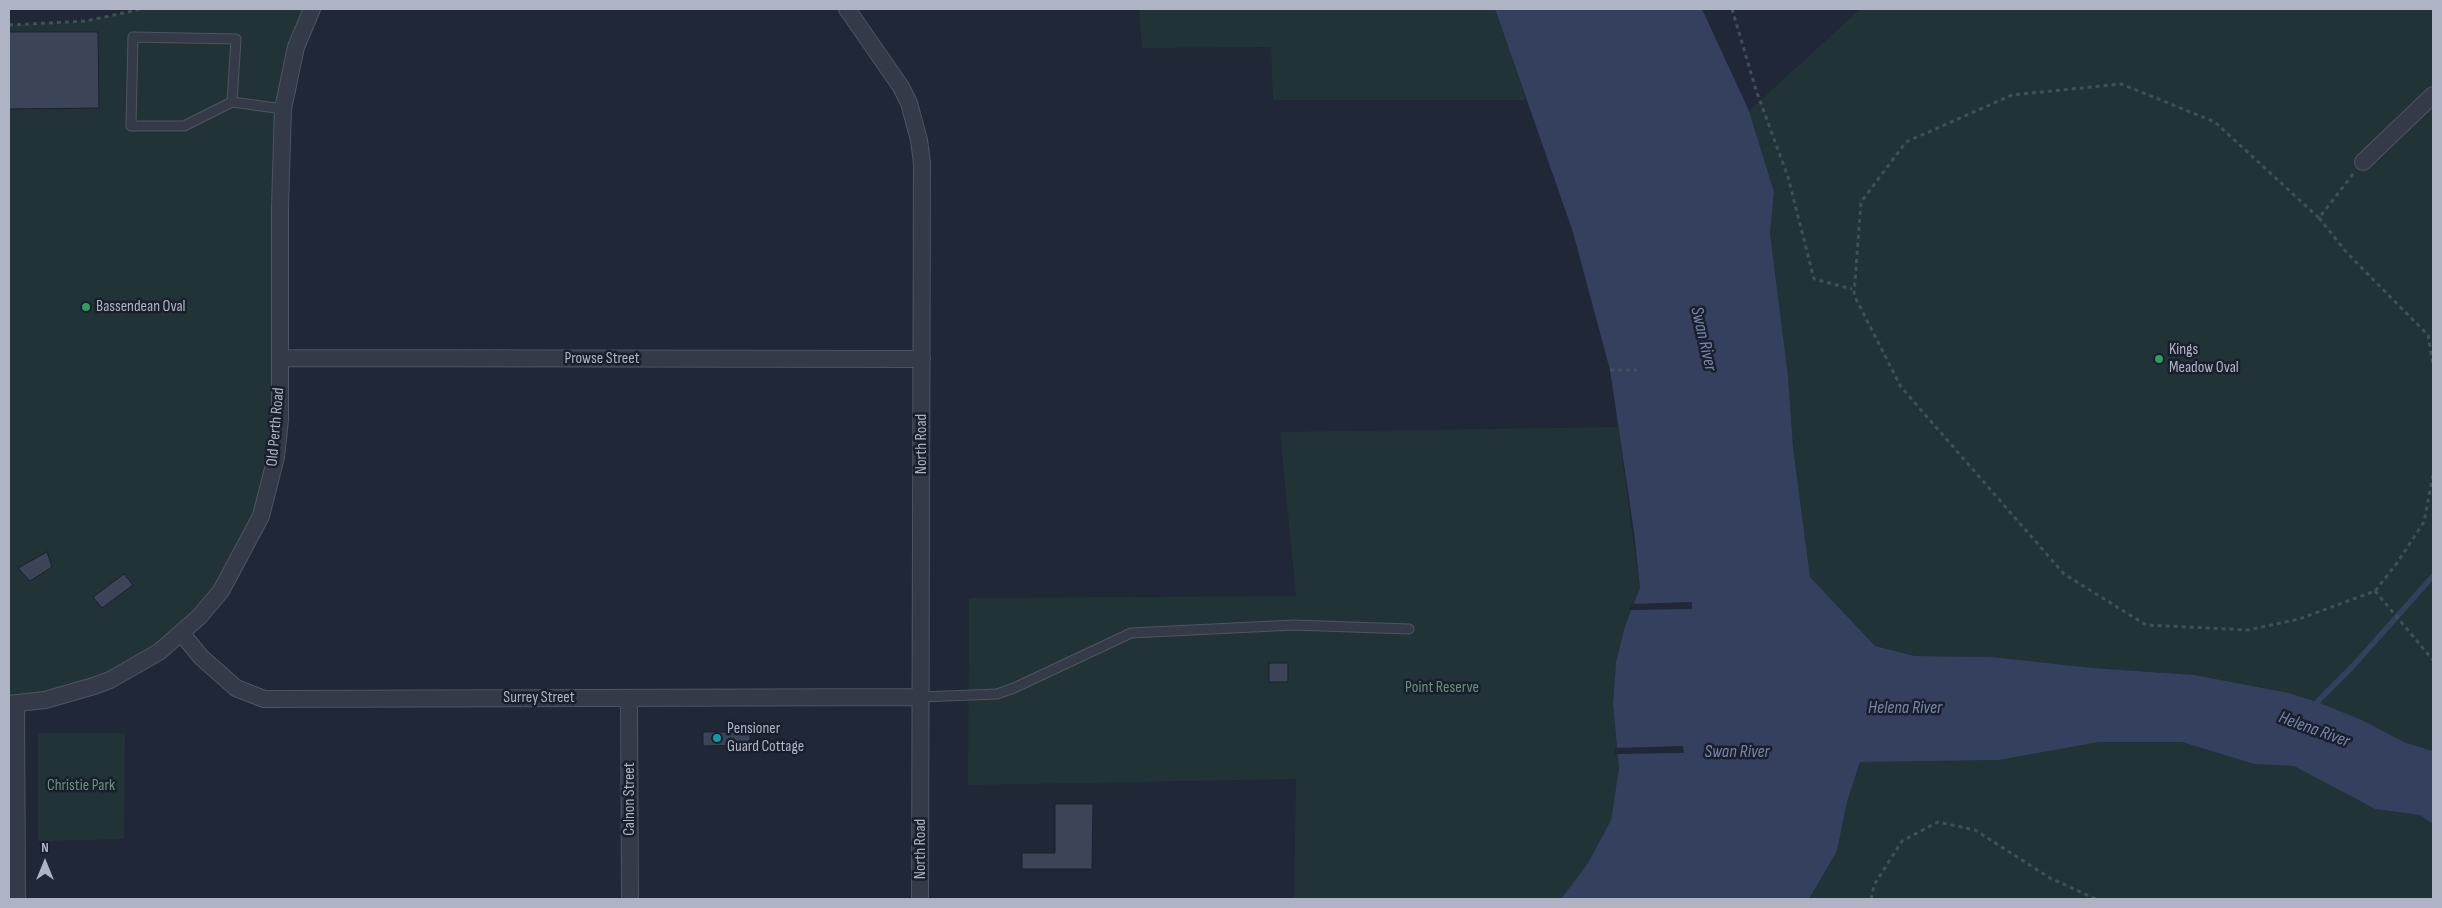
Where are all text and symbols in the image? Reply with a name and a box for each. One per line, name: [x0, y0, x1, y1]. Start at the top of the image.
place label: Bassendean Oval: [96, 297, 186, 317]
marker: Bassendean Oval: [80, 301, 92, 313]
water label: Swan River: [1685, 305, 1721, 373]
place label: Kings Meadow Oval: [2169, 340, 2239, 378]
street label: Prowse Street: [564, 349, 640, 369]
marker: Kings Meadow Oval: [2153, 353, 2165, 365]
street label: Old Perth Road: [263, 387, 289, 467]
street label: North Road: [912, 414, 932, 474]
park label: Point Reserve: [1405, 678, 1479, 698]
street label: Surrey Street: [503, 688, 575, 708]
water label: Helena River: [1868, 697, 1942, 719]
water label: Helena River: [2276, 707, 2352, 753]
place label: Pensioner Guard Cottage: [727, 719, 804, 757]
marker: Pensioner Guard Cottage: [711, 732, 723, 744]
water label: Swan River: [1704, 741, 1770, 763]
street label: Calnon Street: [620, 762, 640, 836]
park label: Christie Park: [47, 776, 115, 796]
street label: North Road: [911, 819, 931, 879]
north arrow: [20, 838, 70, 888]
text: N: [41, 839, 49, 856]

